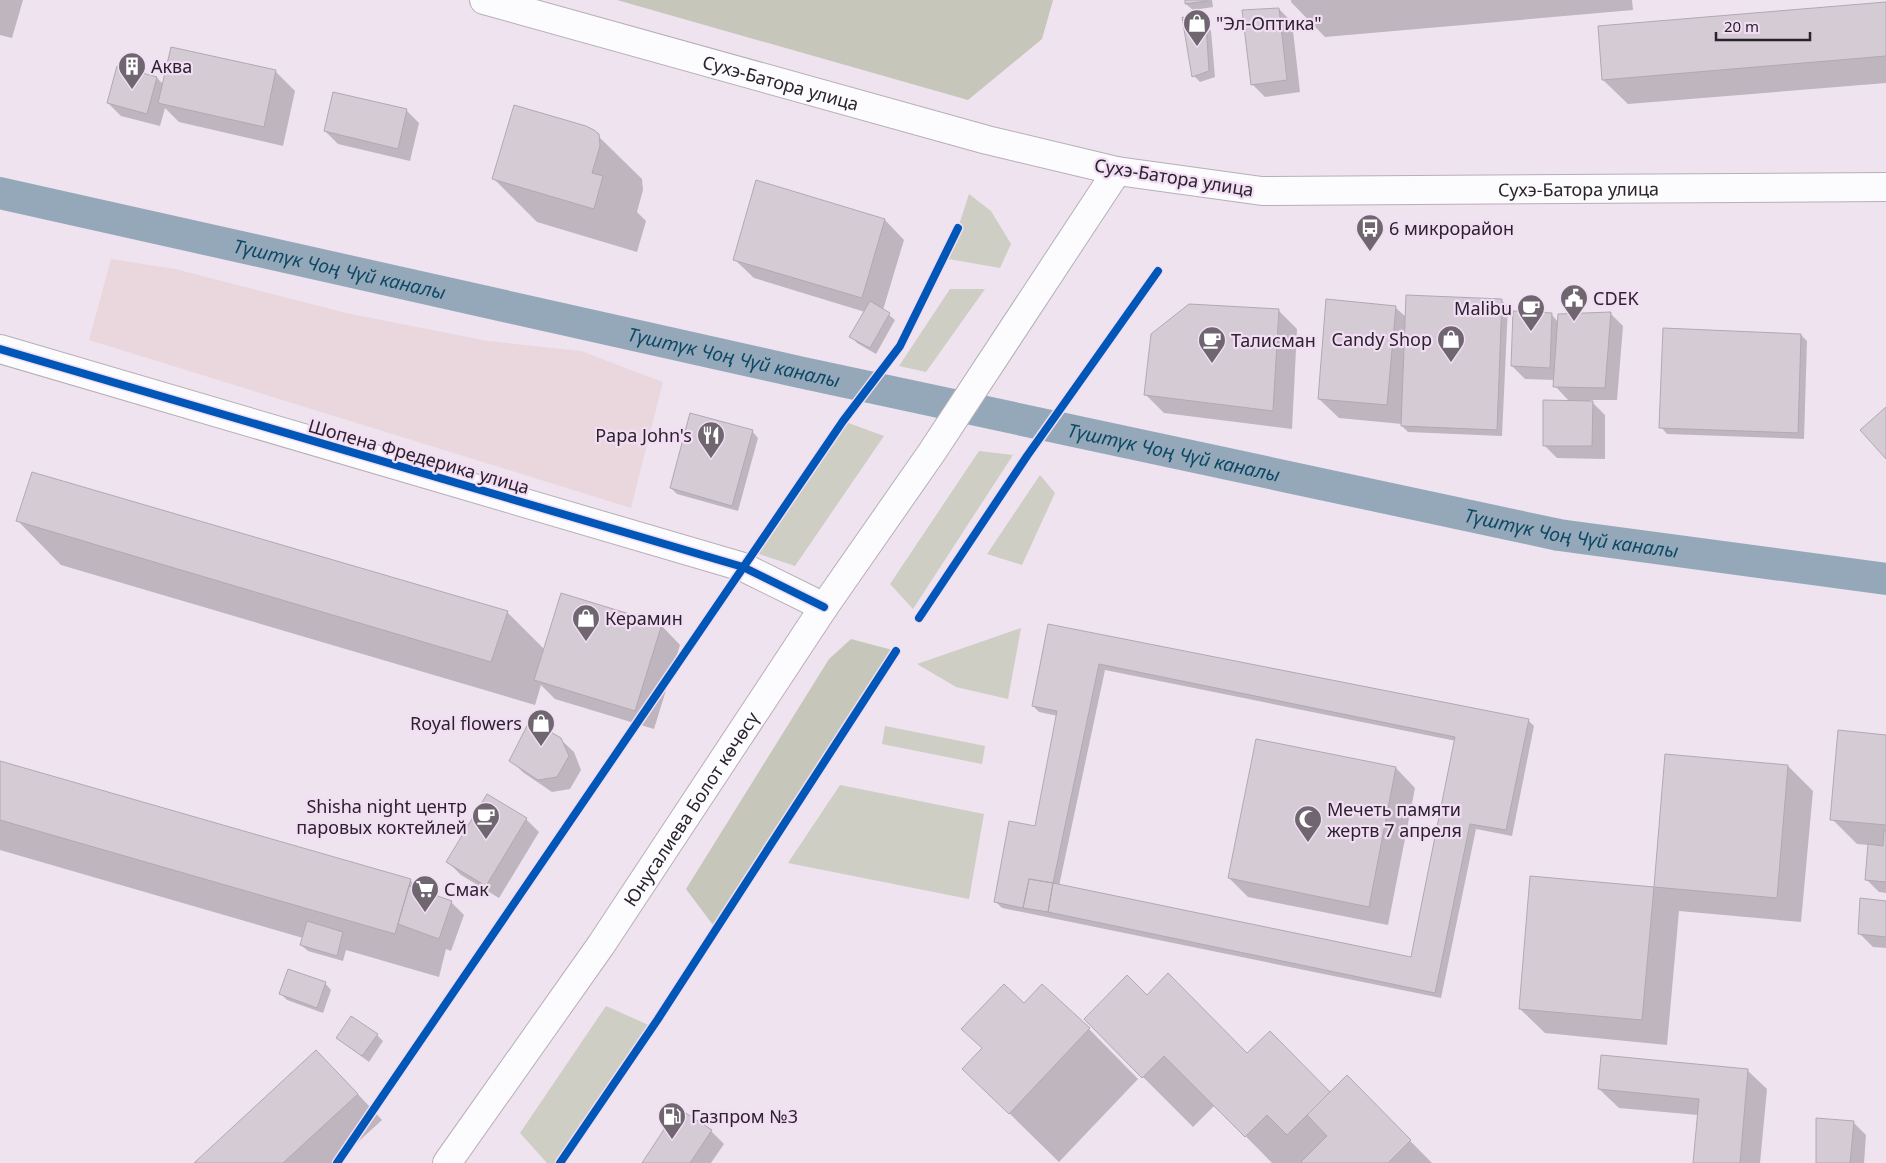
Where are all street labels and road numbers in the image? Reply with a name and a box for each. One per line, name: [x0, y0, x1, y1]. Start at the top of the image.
street label: Сухэ-Батора улица: [700, 49, 862, 116]
street label: Сухэ-Батора улица: [1093, 153, 1255, 201]
street label: Сухэ-Батора улица: [1498, 176, 1659, 201]
street label: Шопена Фредерика улица: [306, 413, 532, 499]
street label: Юнусалиева Болот көчөсү: [618, 706, 764, 911]

